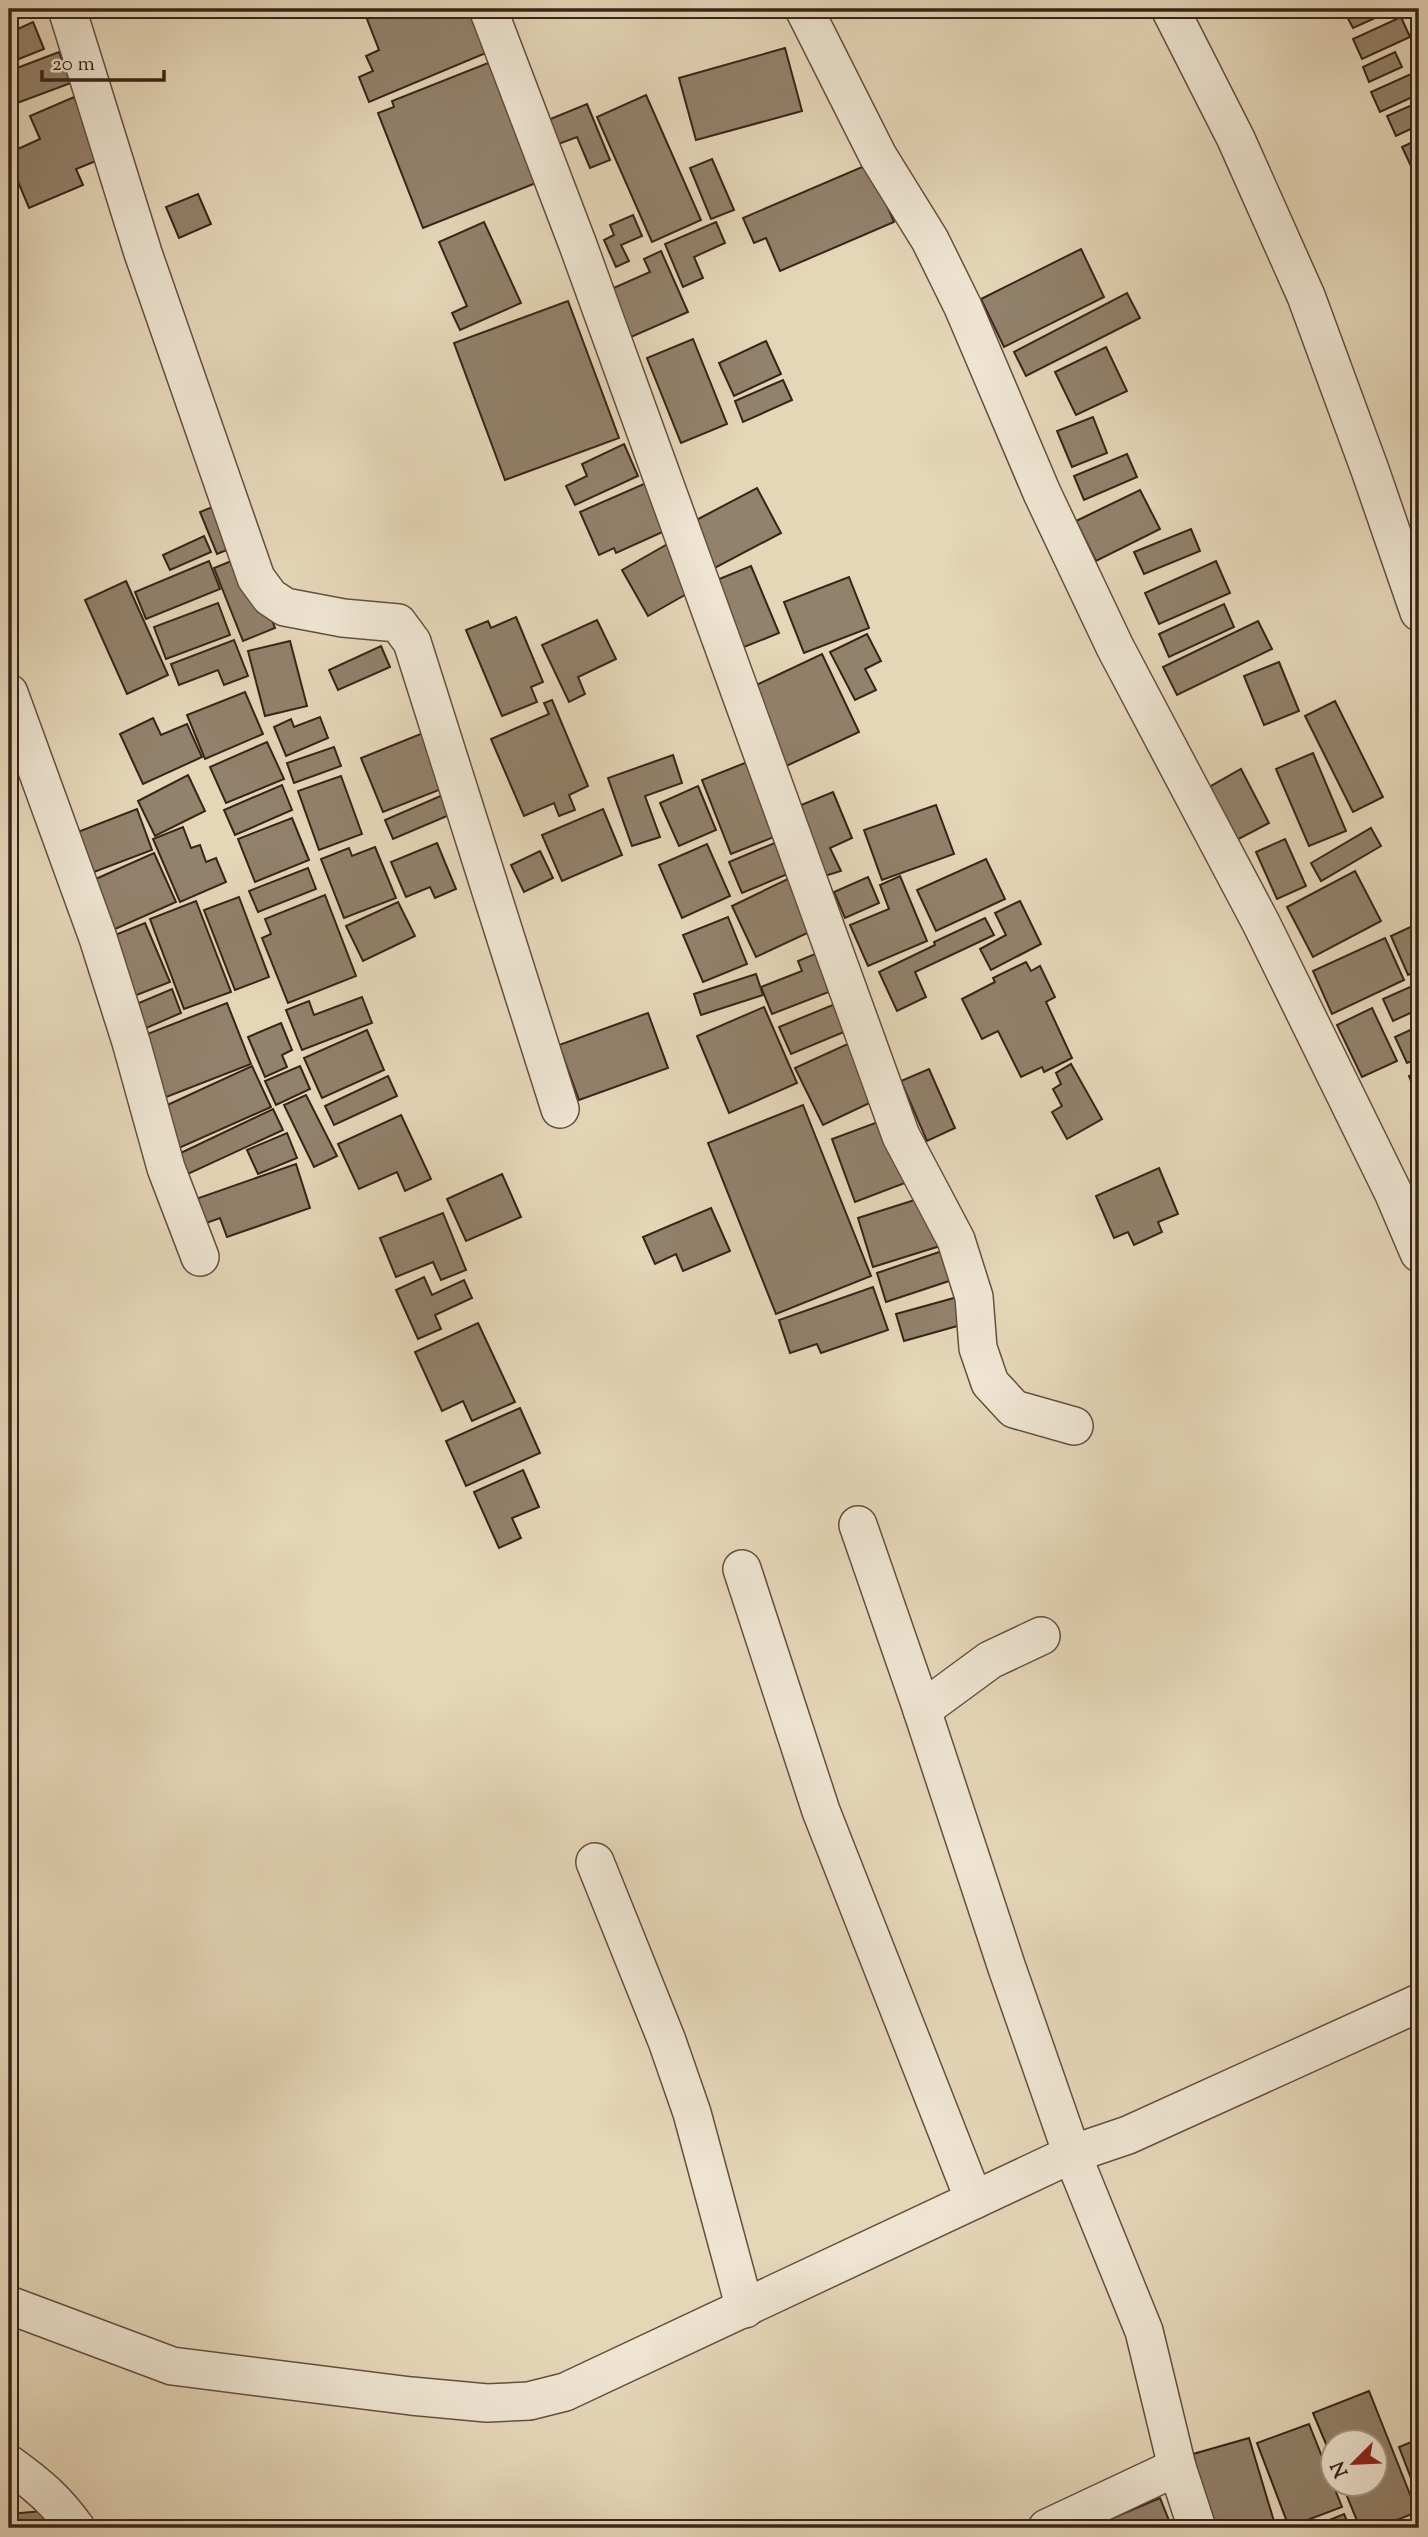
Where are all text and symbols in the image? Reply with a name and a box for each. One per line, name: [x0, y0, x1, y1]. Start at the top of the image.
scale bar: [42, 38, 164, 82]
text: 20 m: [52, 50, 95, 80]
north arrow: [1320, 2428, 1390, 2498]
text: N: [1325, 2456, 1356, 2481]

